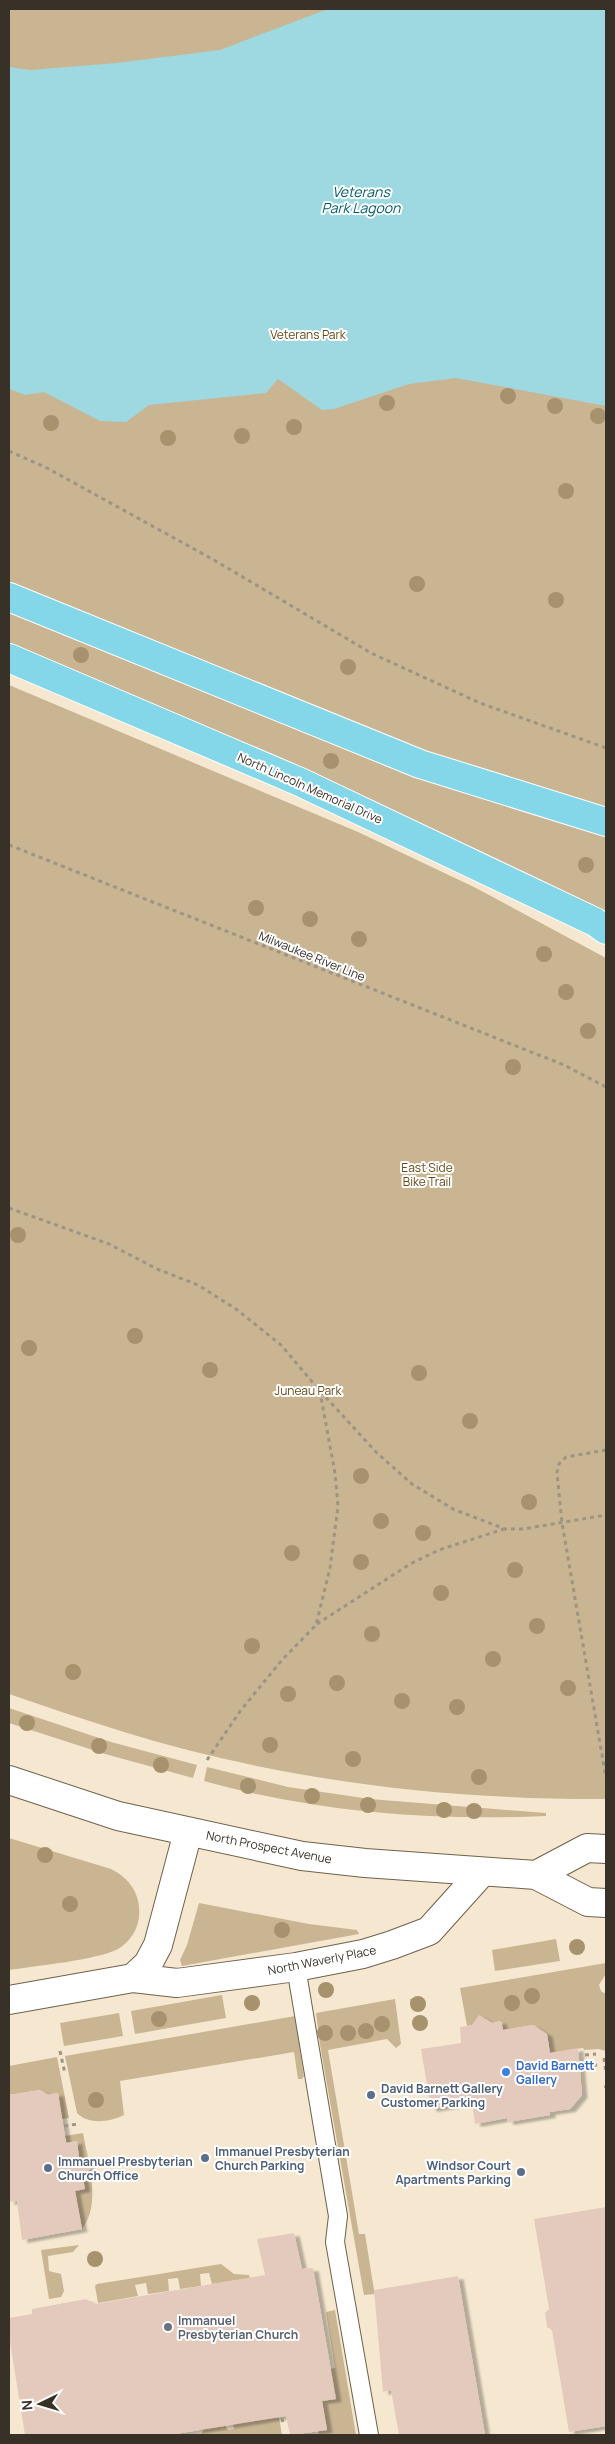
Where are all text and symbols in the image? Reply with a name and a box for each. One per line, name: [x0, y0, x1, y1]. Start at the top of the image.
water label: Veterans Park Lagoon: [322, 182, 401, 217]
park label: Veterans Park: [270, 326, 347, 343]
street label: North Lincoln Memorial Drive: [235, 748, 385, 828]
street label: Milwaukee River Line: [256, 927, 368, 985]
park label: East Side Bike Trail: [401, 1159, 453, 1190]
park label: Juneau Park: [275, 1382, 342, 1399]
street label: North Prospect Avenue: [205, 1826, 333, 1868]
street label: North Waverly Place: [266, 1941, 378, 1979]
place label: David Barnett Gallery: [516, 2057, 595, 2088]
marker: David Barnett Gallery: [500, 2066, 512, 2078]
place label: David Barnett Gallery Customer Parking: [381, 2080, 503, 2111]
marker: David Barnett Gallery Customer Parking: [365, 2089, 377, 2101]
place label: Immanuel Presbyterian Church Parking: [215, 2143, 350, 2174]
marker: Immanuel Presbyterian Church Parking: [199, 2152, 211, 2164]
place label: Immanuel Presbyterian Church Office: [58, 2153, 193, 2184]
place label: Windsor Court Apartments Parking: [395, 2157, 511, 2188]
marker: Immanuel Presbyterian Church Office: [42, 2162, 54, 2174]
marker: Windsor Court Apartments Parking: [515, 2166, 527, 2178]
place label: Immanuel Presbyterian Church: [178, 2312, 298, 2343]
marker: Immanuel Presbyterian Church: [162, 2321, 174, 2333]
north arrow: [15, 2379, 65, 2429]
text: N: [17, 2399, 36, 2411]

